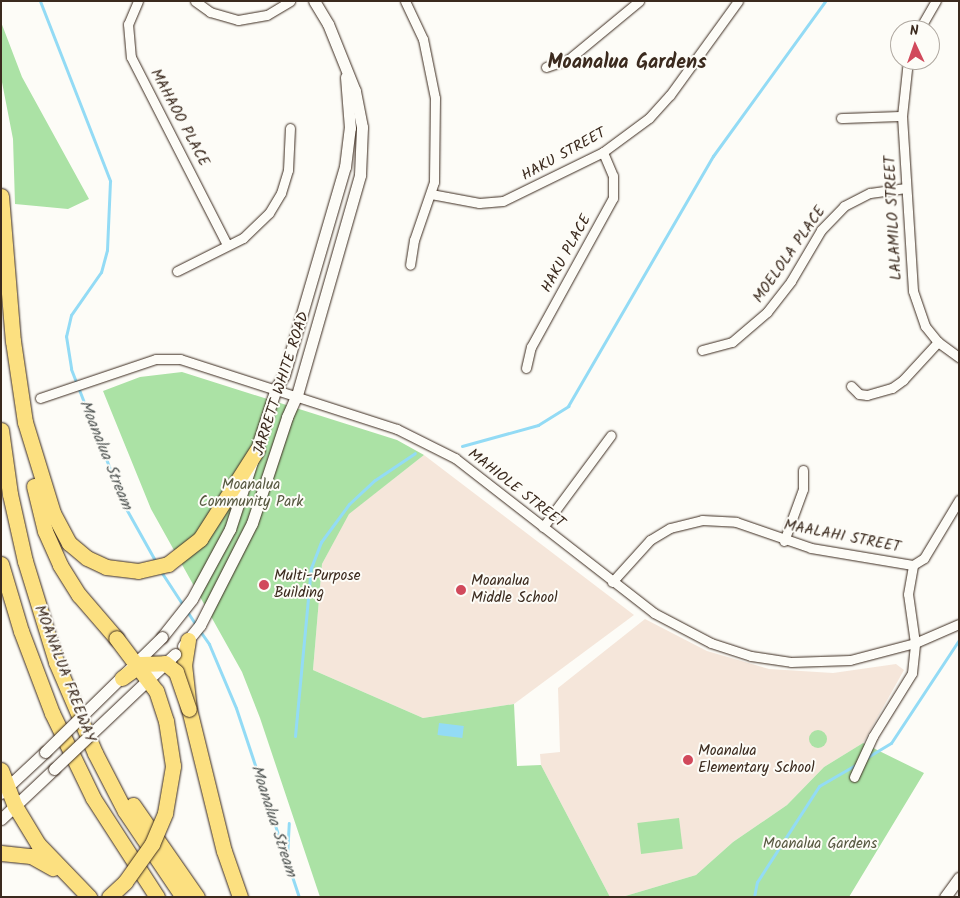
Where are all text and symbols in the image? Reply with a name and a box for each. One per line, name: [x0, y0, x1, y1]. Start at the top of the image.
north arrow: [890, 20, 940, 70]
text: N: [909, 20, 919, 42]
district label: Moanalua Gardens: [548, 51, 706, 75]
street label: MAHAOO PLACE: [146, 66, 212, 170]
street label: HAKU STREET: [519, 125, 609, 185]
street label: LALAMILO STREET: [882, 155, 906, 281]
street label: MOELOLA PLACE: [750, 203, 830, 307]
street label: HAKU PLACE: [538, 212, 596, 296]
street label: JARRETT WHITE ROAD: [250, 310, 314, 458]
water label: Moanalua Stream: [74, 397, 136, 513]
street label: MAHIOLE STREET: [464, 446, 568, 532]
park label: Moanalua Community Park: [199, 476, 303, 511]
street label: MAALAHI STREET: [782, 517, 902, 557]
place label: Multi-Purpose Building: [274, 567, 360, 602]
place label: Moanalua Middle School: [471, 572, 558, 607]
marker: Multi-Purpose Building: [258, 579, 270, 591]
marker: Moanalua Middle School: [455, 584, 467, 596]
street label: MOANALUA FREEWAY: [30, 603, 98, 745]
place label: Moanalua Elementary School: [698, 742, 815, 777]
marker: Moanalua Elementary School: [682, 754, 694, 766]
water label: Moanalua Stream: [246, 763, 300, 879]
park label: Moanalua Gardens: [763, 836, 877, 854]

